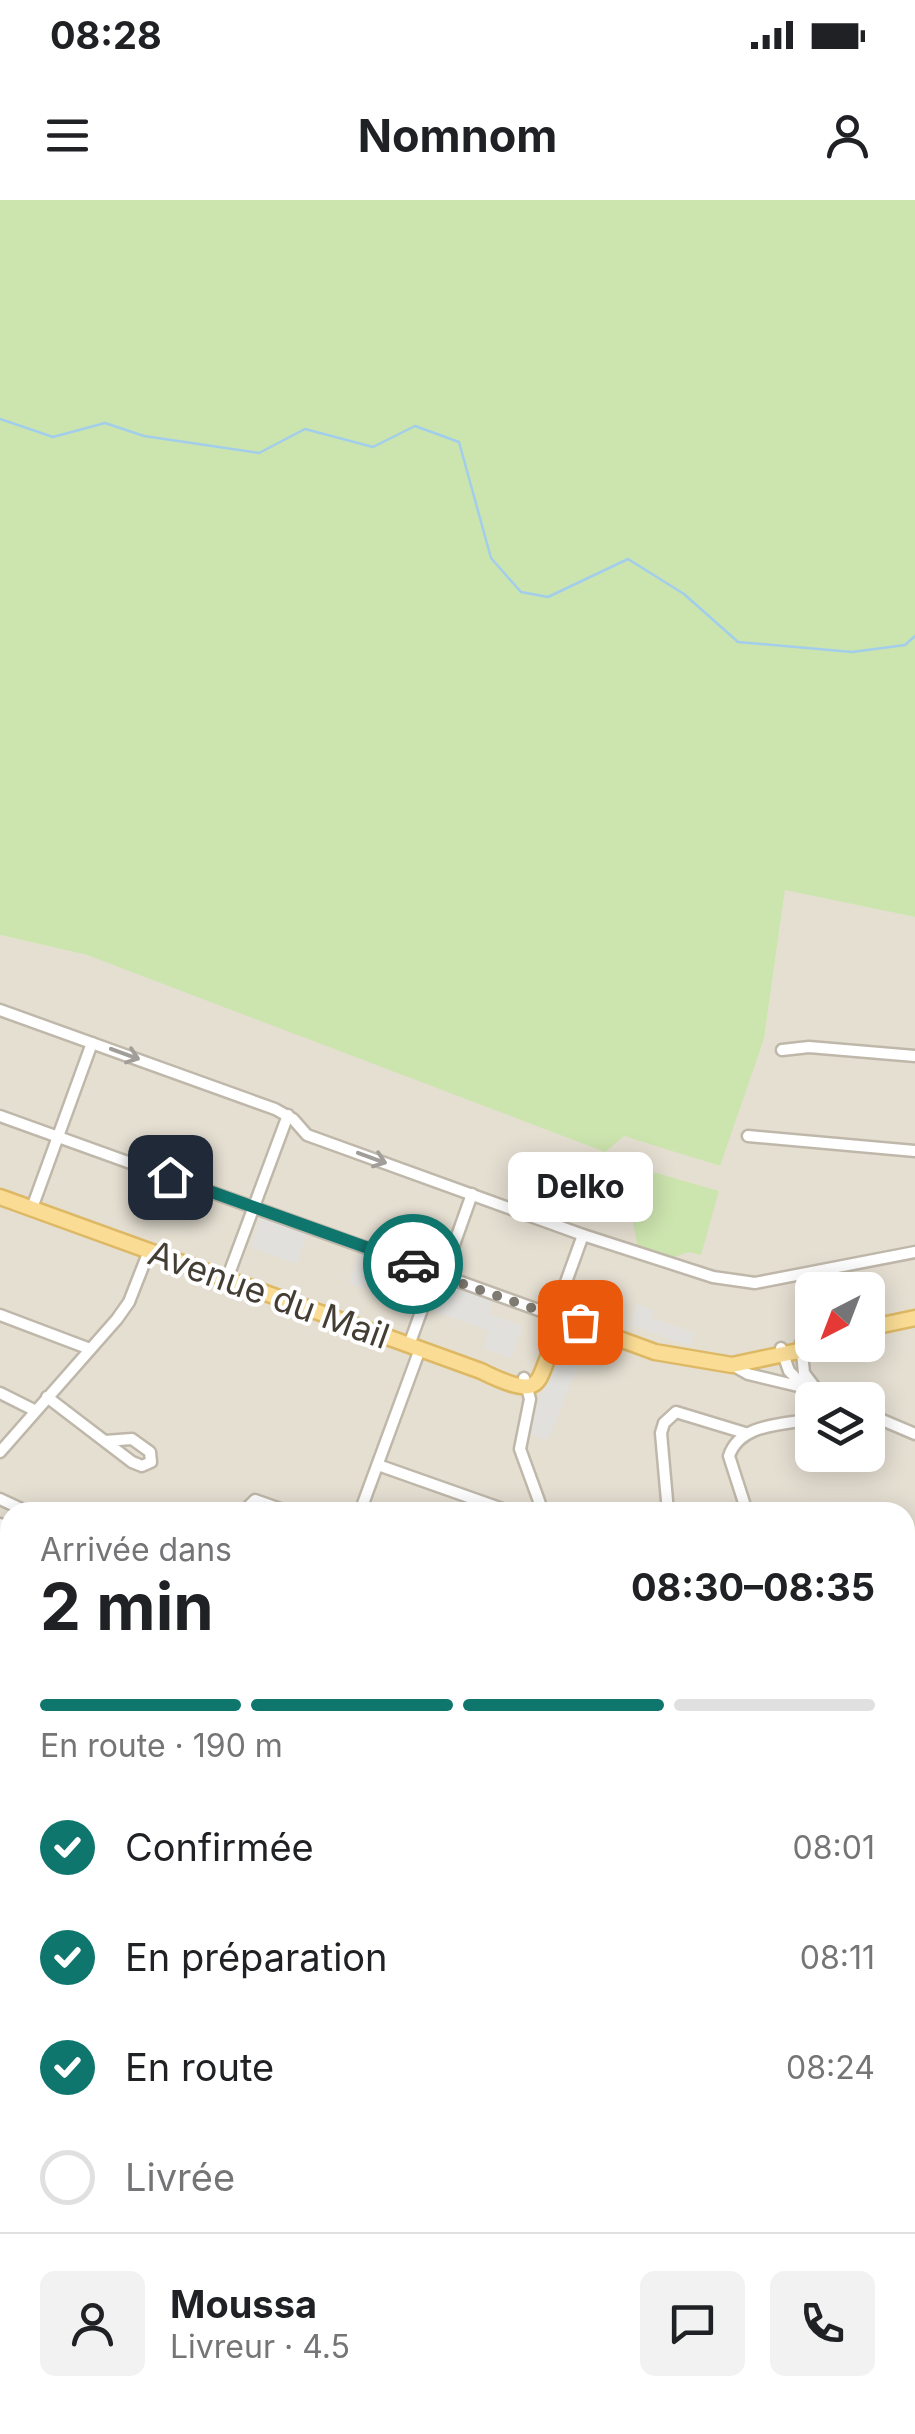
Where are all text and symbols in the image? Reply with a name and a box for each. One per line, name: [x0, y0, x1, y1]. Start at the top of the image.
text: 08:28: [50, 12, 162, 58]
icon: menu: [40, 108, 95, 163]
text: Nomnom: [358, 108, 557, 163]
icon: person: [820, 108, 875, 163]
one-way arrow: [108, 1046, 139, 1064]
pin: [128, 1135, 213, 1220]
icon: home: [143, 1150, 198, 1205]
one-way arrow: [356, 1151, 388, 1169]
callout: Delko: [508, 1152, 652, 1222]
text: Delko: [536, 1167, 625, 1206]
courier: [363, 1214, 463, 1314]
street label: Avenue du Mail: [143, 1231, 395, 1357]
icon: car: [386, 1237, 441, 1292]
north arrow: [795, 1272, 885, 1362]
map controls: [795, 1272, 885, 1472]
pin: [538, 1280, 623, 1365]
icon: bag: [553, 1295, 608, 1350]
button: layers: [795, 1382, 885, 1472]
text: Arrivée dans: [40, 1530, 232, 1569]
text: 08:30–08:35: [631, 1564, 875, 1610]
text: 2 min: [40, 1567, 214, 1646]
text: En route · 190 m: [40, 1726, 283, 1765]
icon: check: [40, 1820, 95, 1875]
text: Confirmée: [125, 1824, 314, 1870]
text: 08:01: [793, 1828, 875, 1867]
icon: check: [40, 1930, 95, 1985]
text: En préparation: [125, 1934, 388, 1980]
text: 08:11: [800, 1938, 875, 1977]
icon: check: [40, 2040, 95, 2095]
text: En route: [125, 2044, 274, 2090]
text: 08:24: [786, 2048, 875, 2087]
text: Livrée: [125, 2154, 235, 2200]
button: person: [40, 2271, 145, 2376]
button: chat: [640, 2271, 745, 2376]
button: phone: [770, 2271, 875, 2376]
text: Moussa: [170, 2281, 317, 2327]
text: Livreur · 4.5: [170, 2327, 350, 2366]

